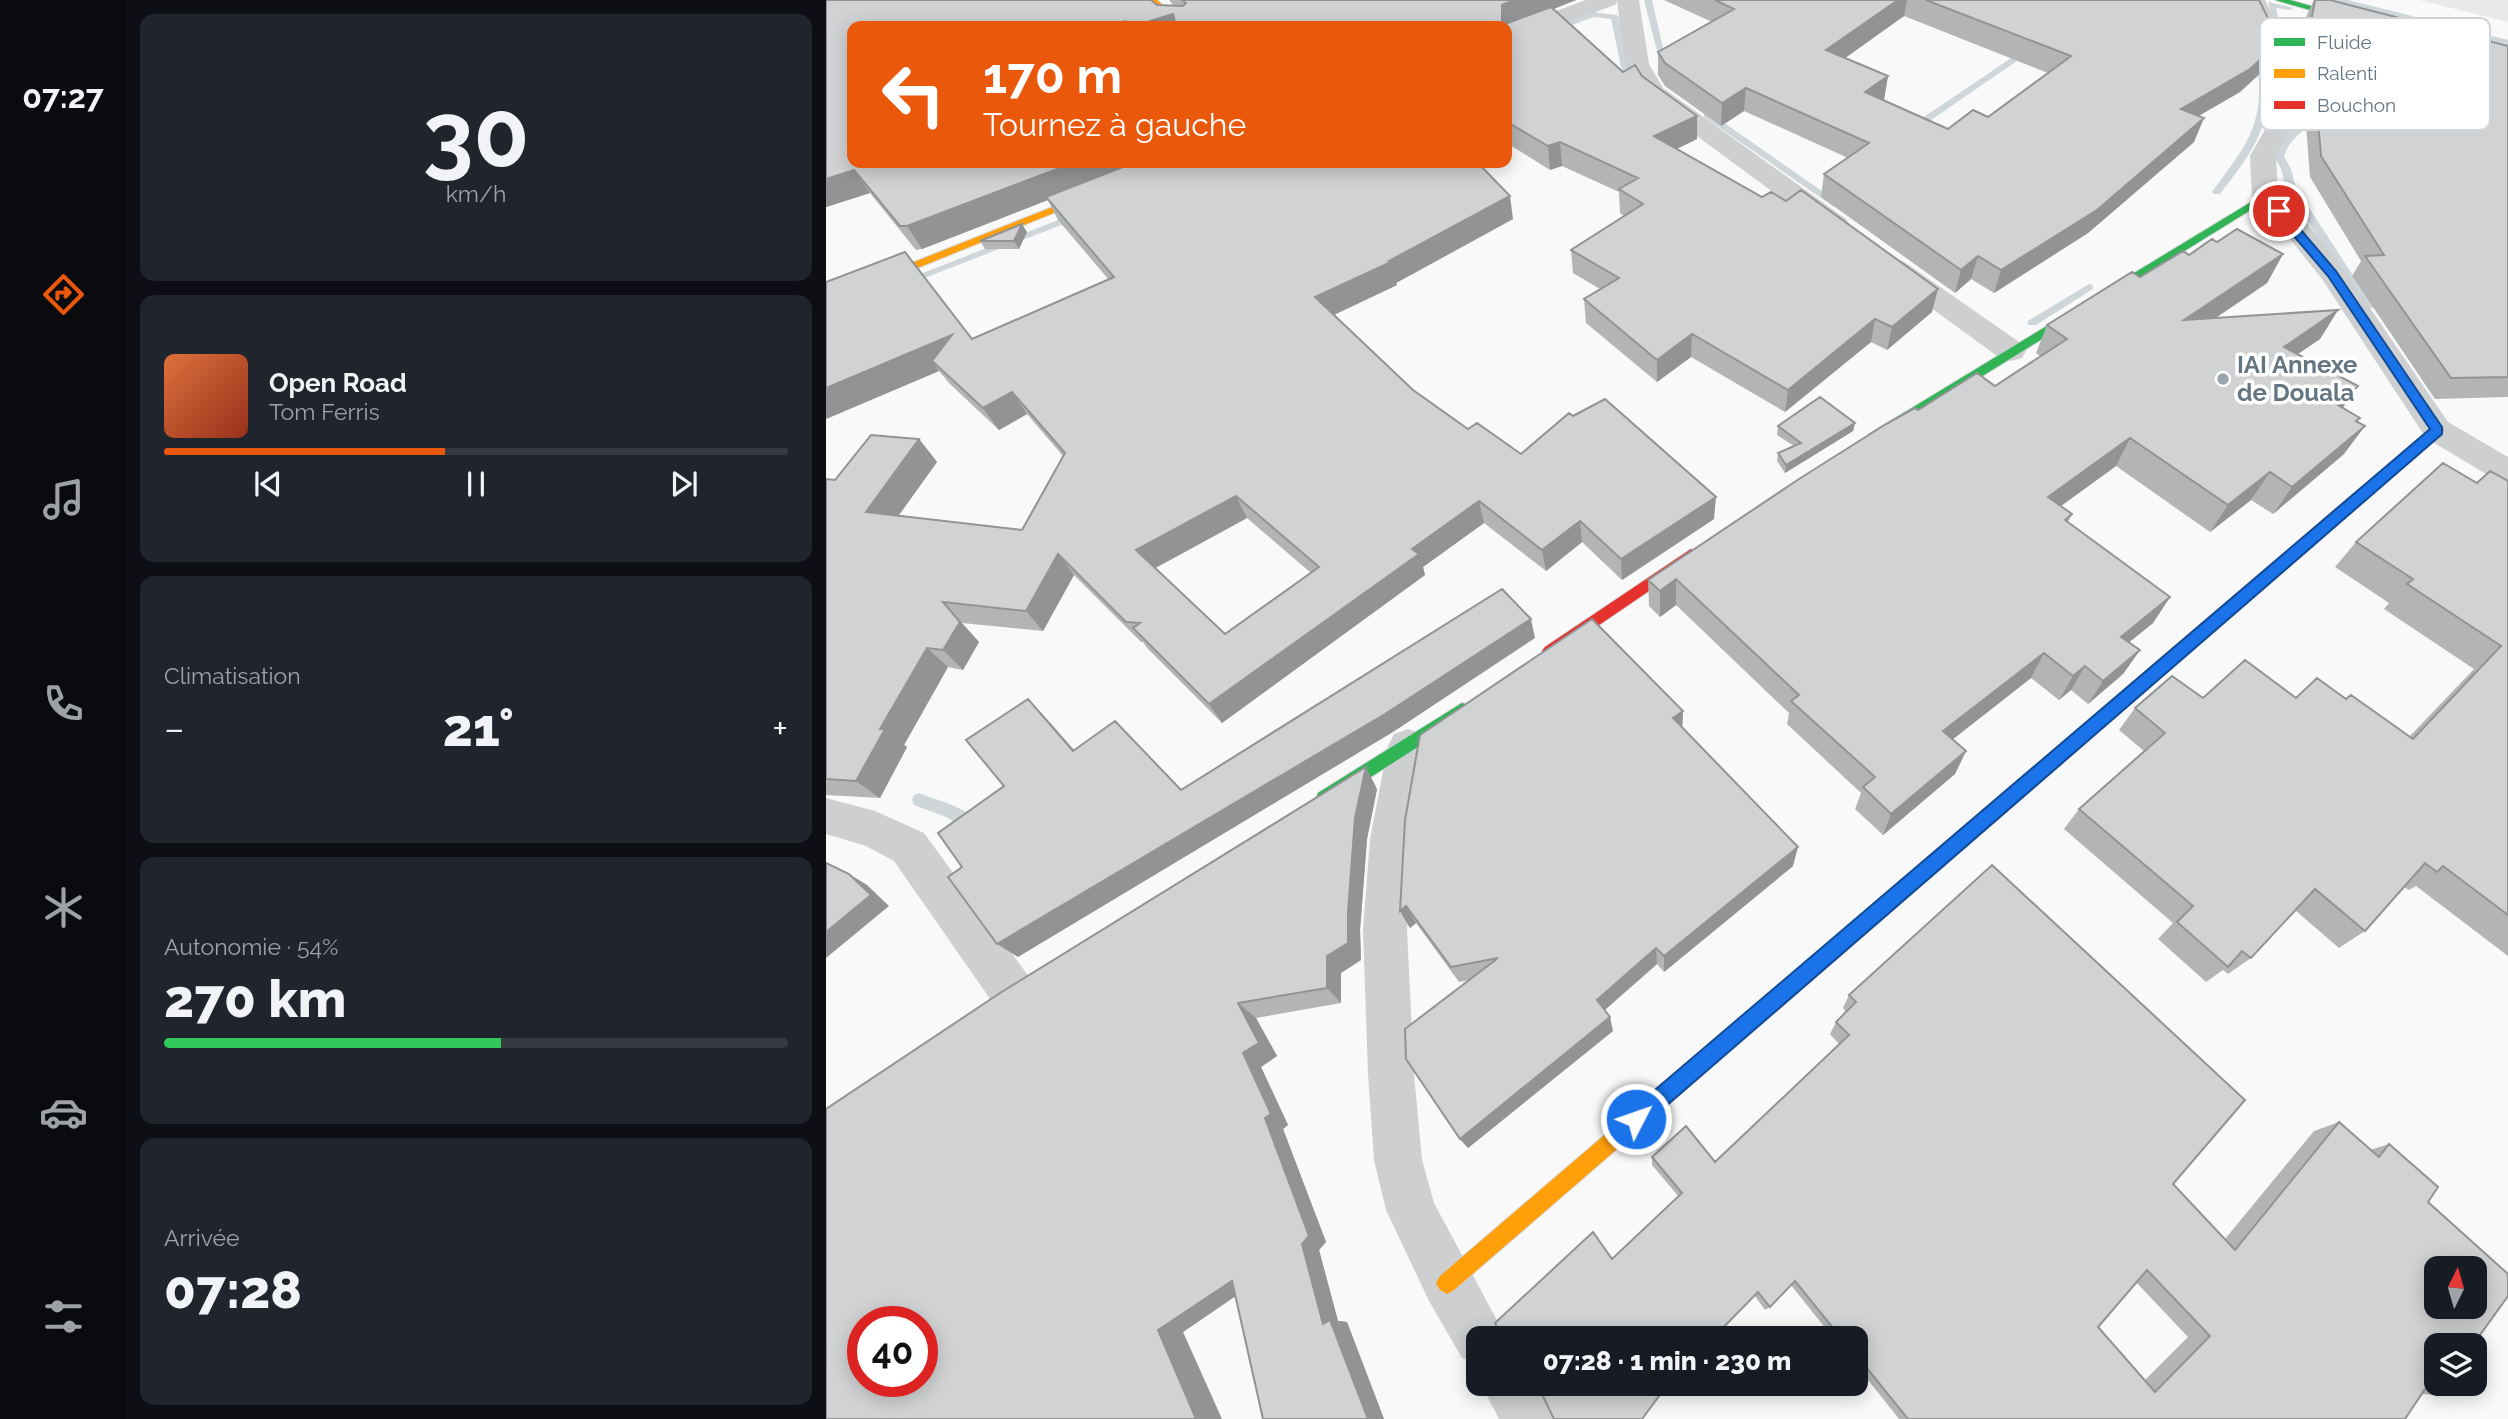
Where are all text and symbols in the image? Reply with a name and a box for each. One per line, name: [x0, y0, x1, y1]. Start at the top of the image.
legend: [2260, 18, 2490, 130]
text: Fluide: [2317, 31, 2372, 53]
text: 170 m: [983, 47, 1122, 104]
icon: left: [868, 49, 959, 140]
text: Ralenti: [2317, 62, 2377, 84]
text: 07:27: [22, 78, 104, 115]
text: 30: [423, 81, 529, 188]
text: Bouchon: [2317, 94, 2396, 116]
text: Tournez à gauche: [983, 106, 1246, 143]
text: km/h: [446, 180, 506, 207]
pin: [2249, 181, 2309, 241]
icon: arrive: [2260, 192, 2298, 230]
icon: directions: [39, 270, 88, 319]
place label: IAI Annexe de Douala: [2237, 350, 2357, 407]
text: Open Road: [269, 368, 407, 398]
marker: IAI Annexe de Douala: [2215, 371, 2231, 387]
text: Tom Ferris: [269, 398, 380, 425]
icon: previous: [249, 465, 287, 503]
icon: pause: [457, 465, 495, 503]
icon: next: [665, 465, 703, 503]
icon: music: [39, 475, 88, 524]
text: Climatisation: [164, 662, 301, 689]
icon: phone: [39, 679, 88, 728]
text: 21°: [443, 697, 514, 758]
text: −: [164, 706, 184, 751]
text: +: [772, 706, 788, 751]
icon: climate: [39, 883, 88, 932]
text: Autonomie · 54%: [164, 933, 338, 960]
text: 270 km: [164, 968, 346, 1029]
position arrow: [1599, 1082, 1673, 1156]
icon: car: [39, 1088, 88, 1137]
text: Arrivée: [164, 1224, 240, 1251]
north arrow: [2424, 1256, 2487, 1320]
map controls: [2424, 1256, 2487, 1396]
text: 07:28: [164, 1259, 302, 1320]
icon: filters: [39, 1292, 88, 1341]
speed limit sign: 40: [847, 1306, 938, 1397]
button: layers: [2424, 1333, 2487, 1396]
text: 07:28 · 1 min · 230 m: [1543, 1346, 1791, 1376]

